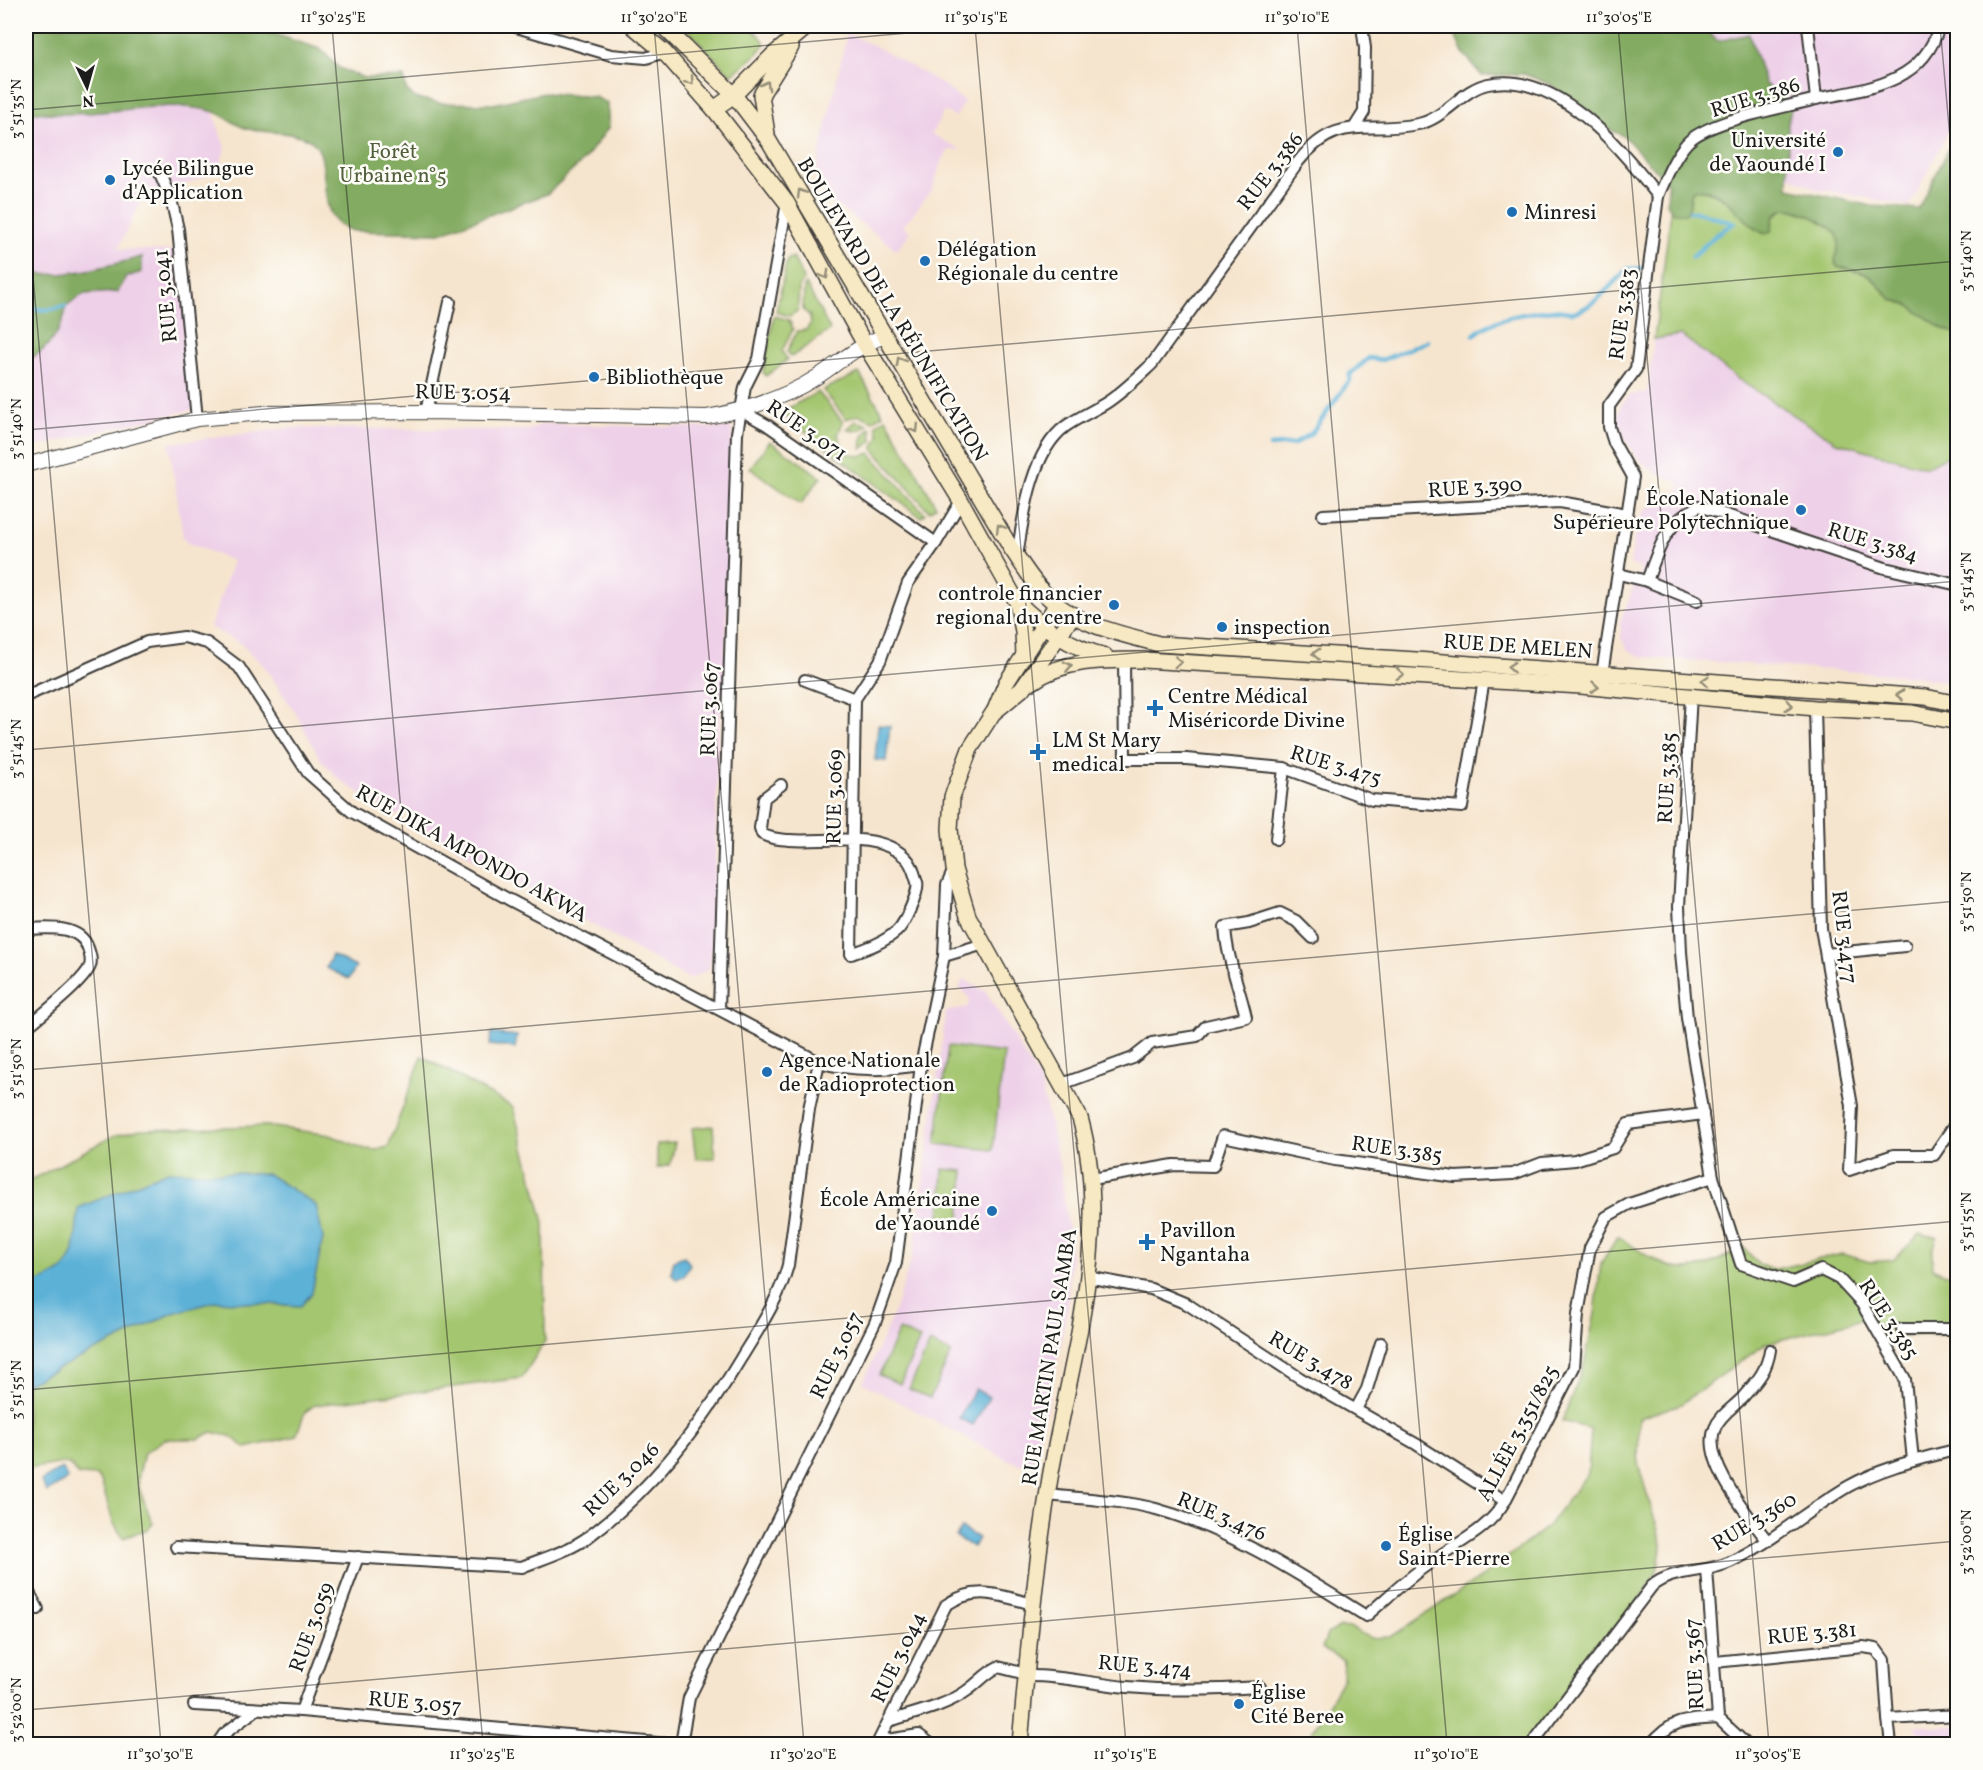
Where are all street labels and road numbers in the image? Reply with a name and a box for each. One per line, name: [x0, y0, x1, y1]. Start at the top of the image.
street label: RUE 3.386: [1707, 71, 1804, 126]
street label: RUE 3.386: [1231, 127, 1311, 217]
street label: BOULEVARD DE LA RÉUNIFICATION: [789, 152, 994, 467]
street label: RUE 3.041: [147, 248, 186, 344]
street label: RUE 3.383: [1603, 266, 1644, 362]
street label: RUE 3.054: [415, 378, 511, 409]
street label: RUE 3.071: [760, 393, 852, 469]
street label: RUE 3.390: [1427, 471, 1523, 506]
street label: RUE 3.384: [1824, 516, 1922, 571]
street label: RUE DE MELEN: [1442, 628, 1594, 667]
street label: RUE 3.067: [694, 661, 727, 757]
street label: RUE 3.385: [1652, 732, 1685, 825]
street label: RUE 3.475: [1286, 739, 1385, 794]
street label: RUE 3.069: [820, 749, 851, 845]
street label: RUE DIKA MPONDO AKWA: [350, 778, 593, 931]
street label: RUE 3.477: [1823, 889, 1864, 986]
street label: RUE 3.385: [1349, 1130, 1444, 1171]
street label: RUE MARTIN PAUL SAMBA: [1016, 1226, 1085, 1488]
street label: RUE 3.385: [1851, 1274, 1925, 1366]
street label: RUE 3.057: [804, 1307, 871, 1404]
street label: RUE 3.478: [1263, 1325, 1358, 1398]
street label: ALLÉE 3.351/825: [1470, 1360, 1567, 1507]
street label: RUE 3.046: [577, 1436, 667, 1524]
street label: RUE 3.476: [1172, 1486, 1271, 1549]
street label: RUE 3.360: [1707, 1486, 1803, 1559]
street label: RUE 3.059: [283, 1578, 342, 1677]
street label: RUE 3.044: [865, 1607, 934, 1708]
street label: RUE 3.381: [1766, 1616, 1858, 1653]
street label: RUE 3.367: [1679, 1617, 1712, 1711]
street label: RUE 3.474: [1097, 1649, 1193, 1686]
street label: RUE 3.057: [367, 1685, 463, 1722]

